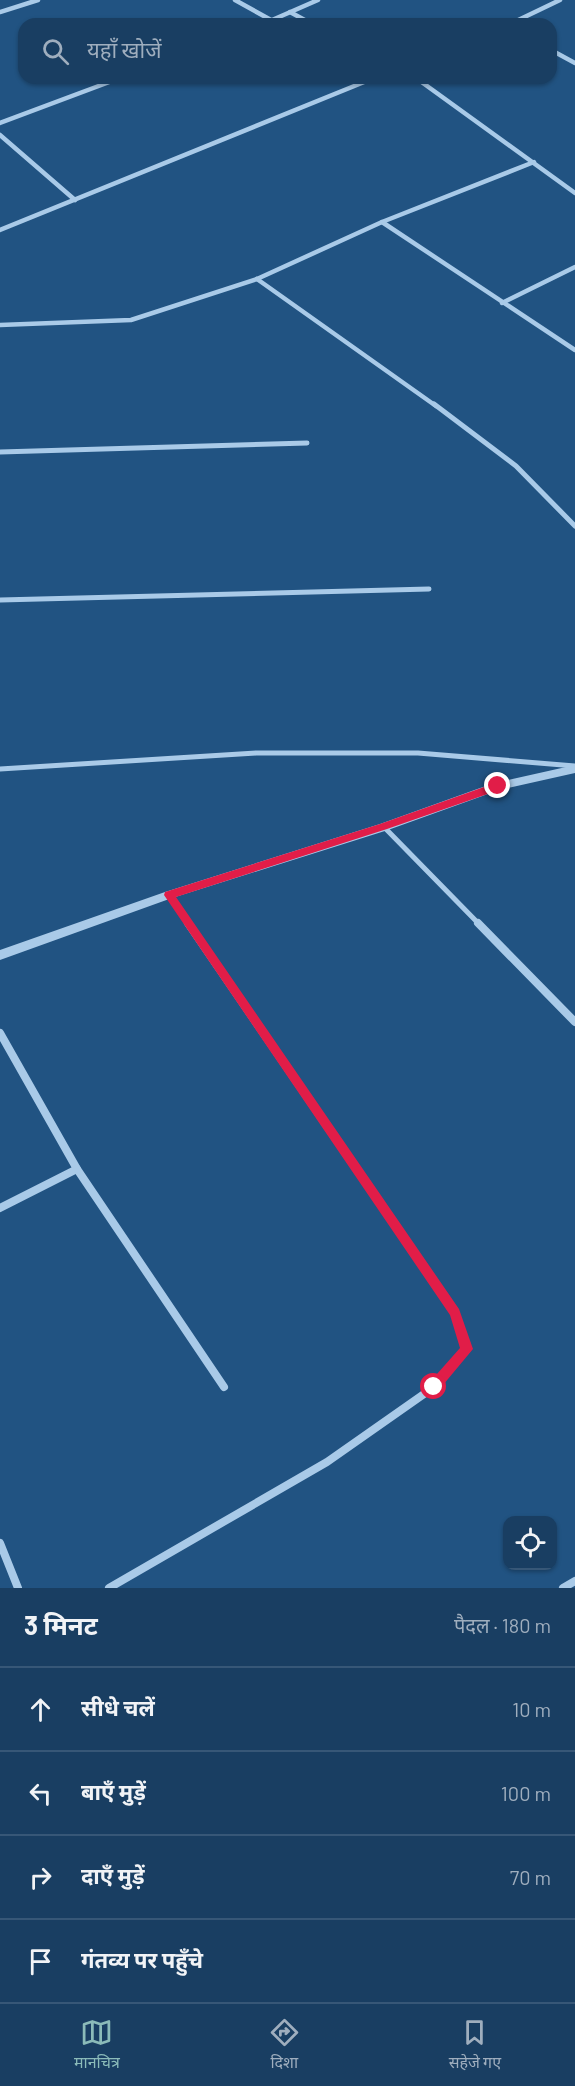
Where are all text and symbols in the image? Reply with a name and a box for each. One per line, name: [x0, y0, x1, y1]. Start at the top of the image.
search box: [18, 18, 557, 84]
icon: search: [39, 35, 72, 68]
text: यहाँ खोजें: [87, 36, 162, 62]
route end: [484, 772, 510, 798]
route start: [420, 1373, 446, 1399]
map controls: [503, 1516, 557, 1570]
button: locate: [503, 1516, 557, 1570]
text: 3 मिनट: [24, 1609, 98, 1640]
text: पैदल · 180 m: [454, 1613, 551, 1637]
icon: ahead: [24, 1693, 57, 1726]
text: सीधे चलें: [81, 1694, 155, 1720]
text: 10 m: [512, 1697, 551, 1721]
icon: left: [24, 1777, 57, 1810]
text: बाएँ मुड़ें: [81, 1778, 146, 1804]
text: 100 m: [501, 1781, 551, 1805]
icon: right: [24, 1861, 57, 1894]
text: दाएँ मुड़ें: [81, 1862, 144, 1888]
text: 70 m: [510, 1865, 551, 1889]
icon: arrive: [24, 1945, 57, 1978]
text: गंतव्य पर पहुँचे: [81, 1946, 203, 1972]
tab: मानचित्र: [74, 2016, 120, 2075]
tab: दिशा: [268, 2016, 301, 2075]
tab: सहेजे गए: [449, 2016, 501, 2075]

